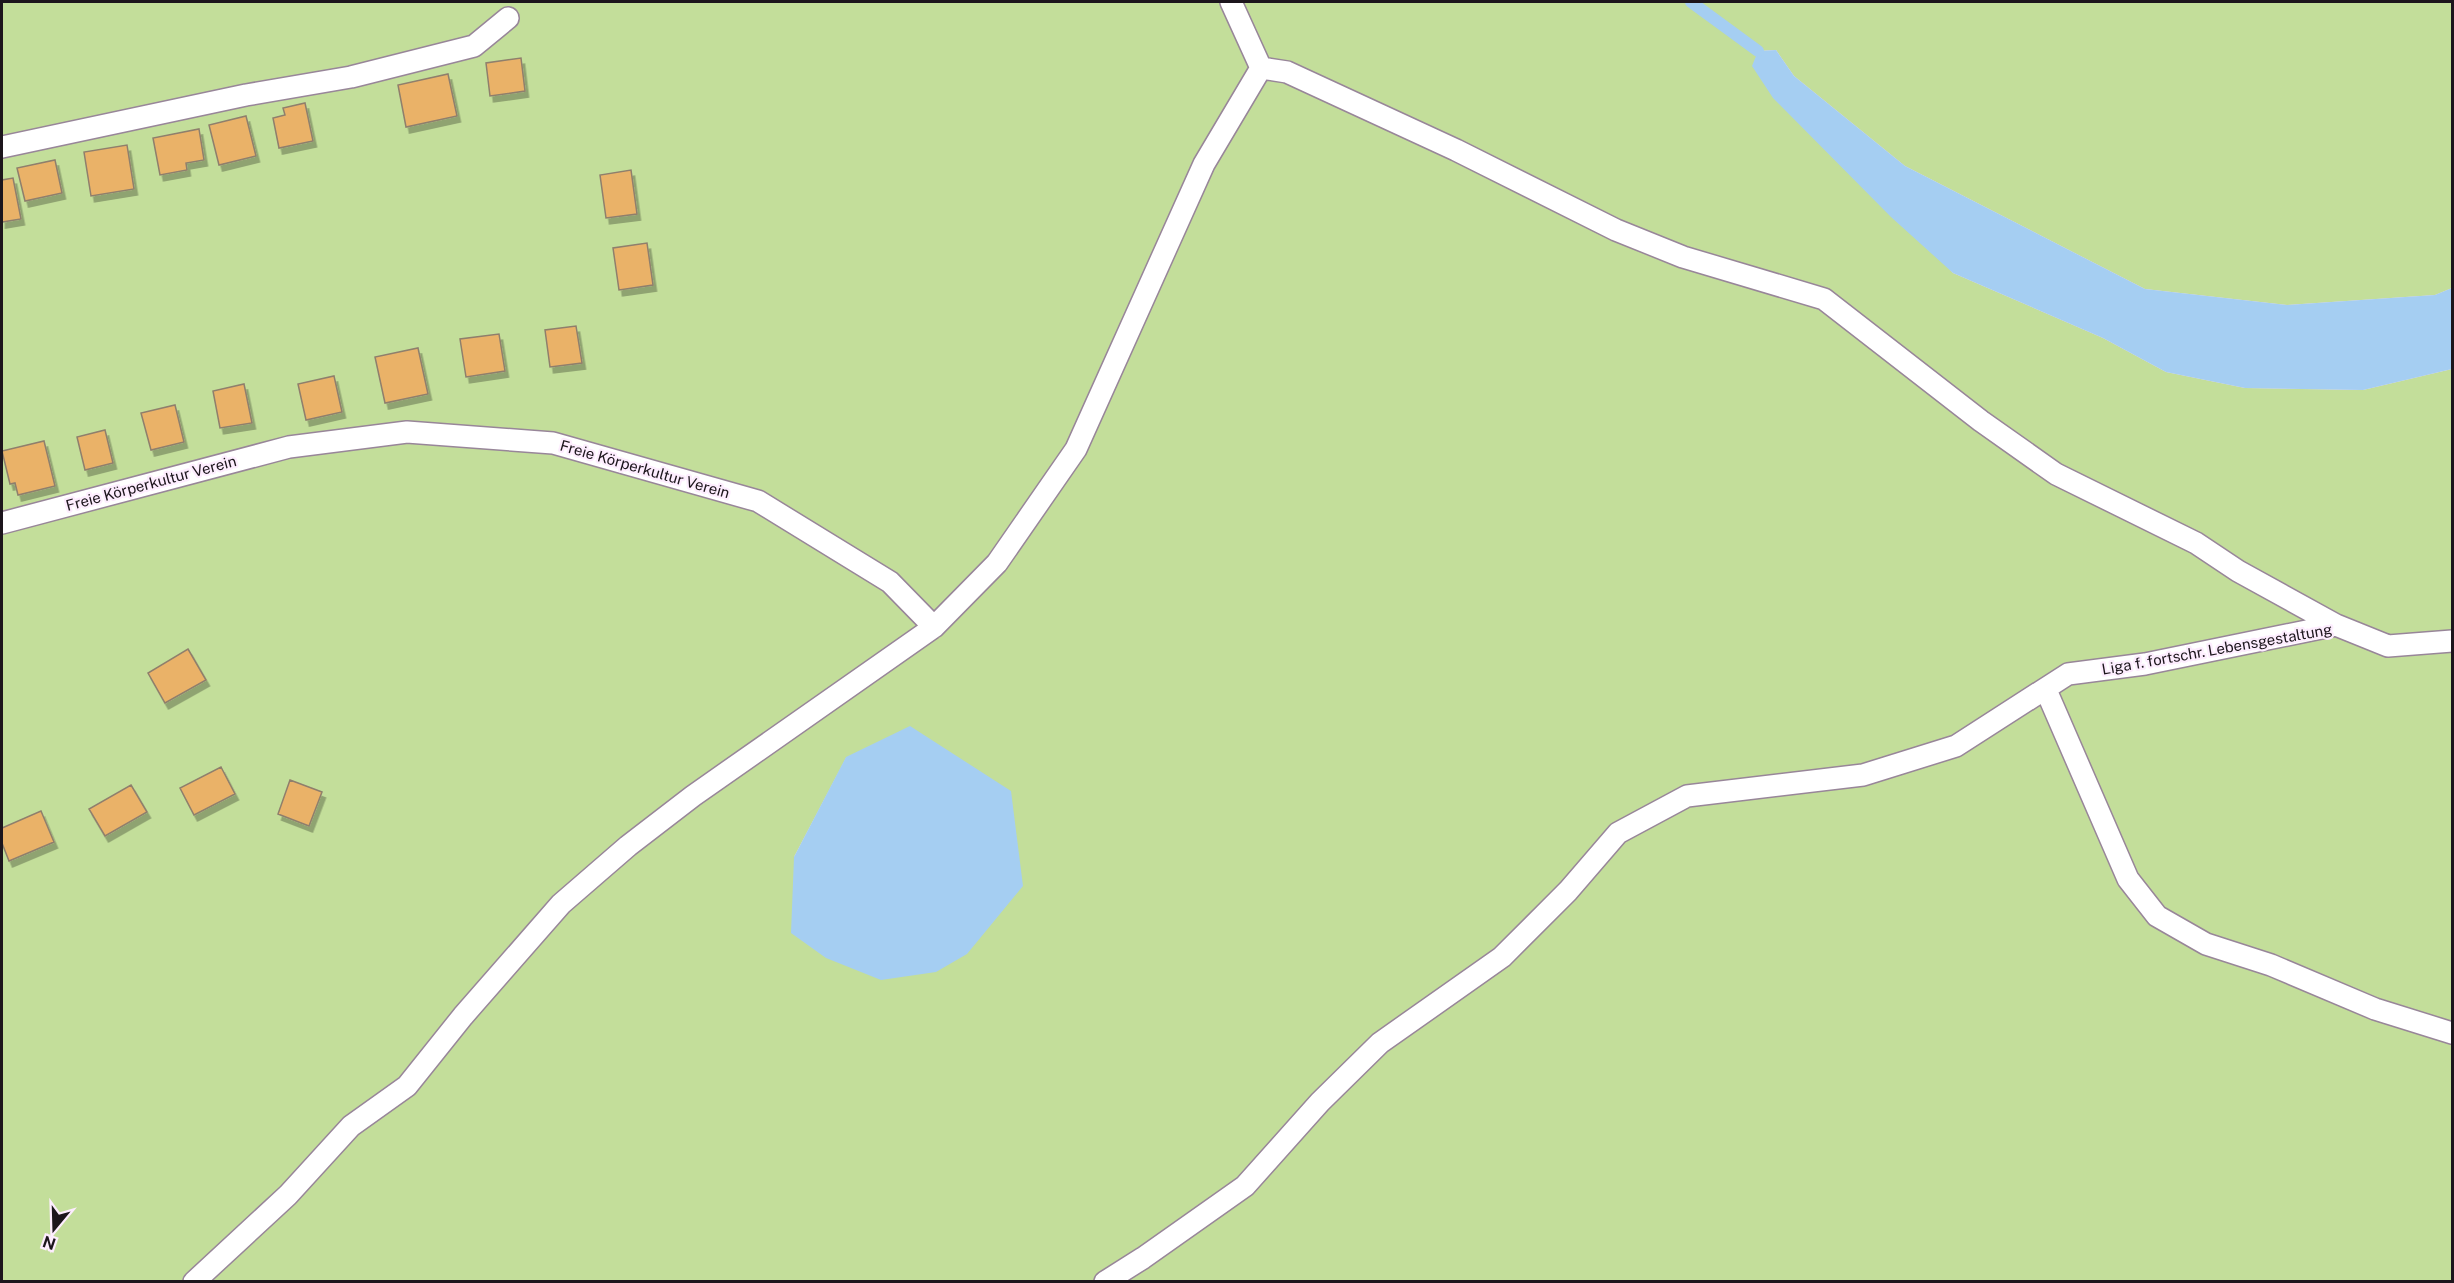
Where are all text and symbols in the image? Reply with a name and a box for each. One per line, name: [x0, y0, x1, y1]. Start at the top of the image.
street label: Freie Körperkultur Verein: [558, 437, 732, 501]
street label: Freie Körperkultur Verein: [64, 452, 238, 514]
street label: Liga f. fortschr. Lebensgestaltung: [2100, 620, 2334, 678]
north arrow: [24, 1199, 84, 1259]
text: N: [40, 1232, 58, 1254]

